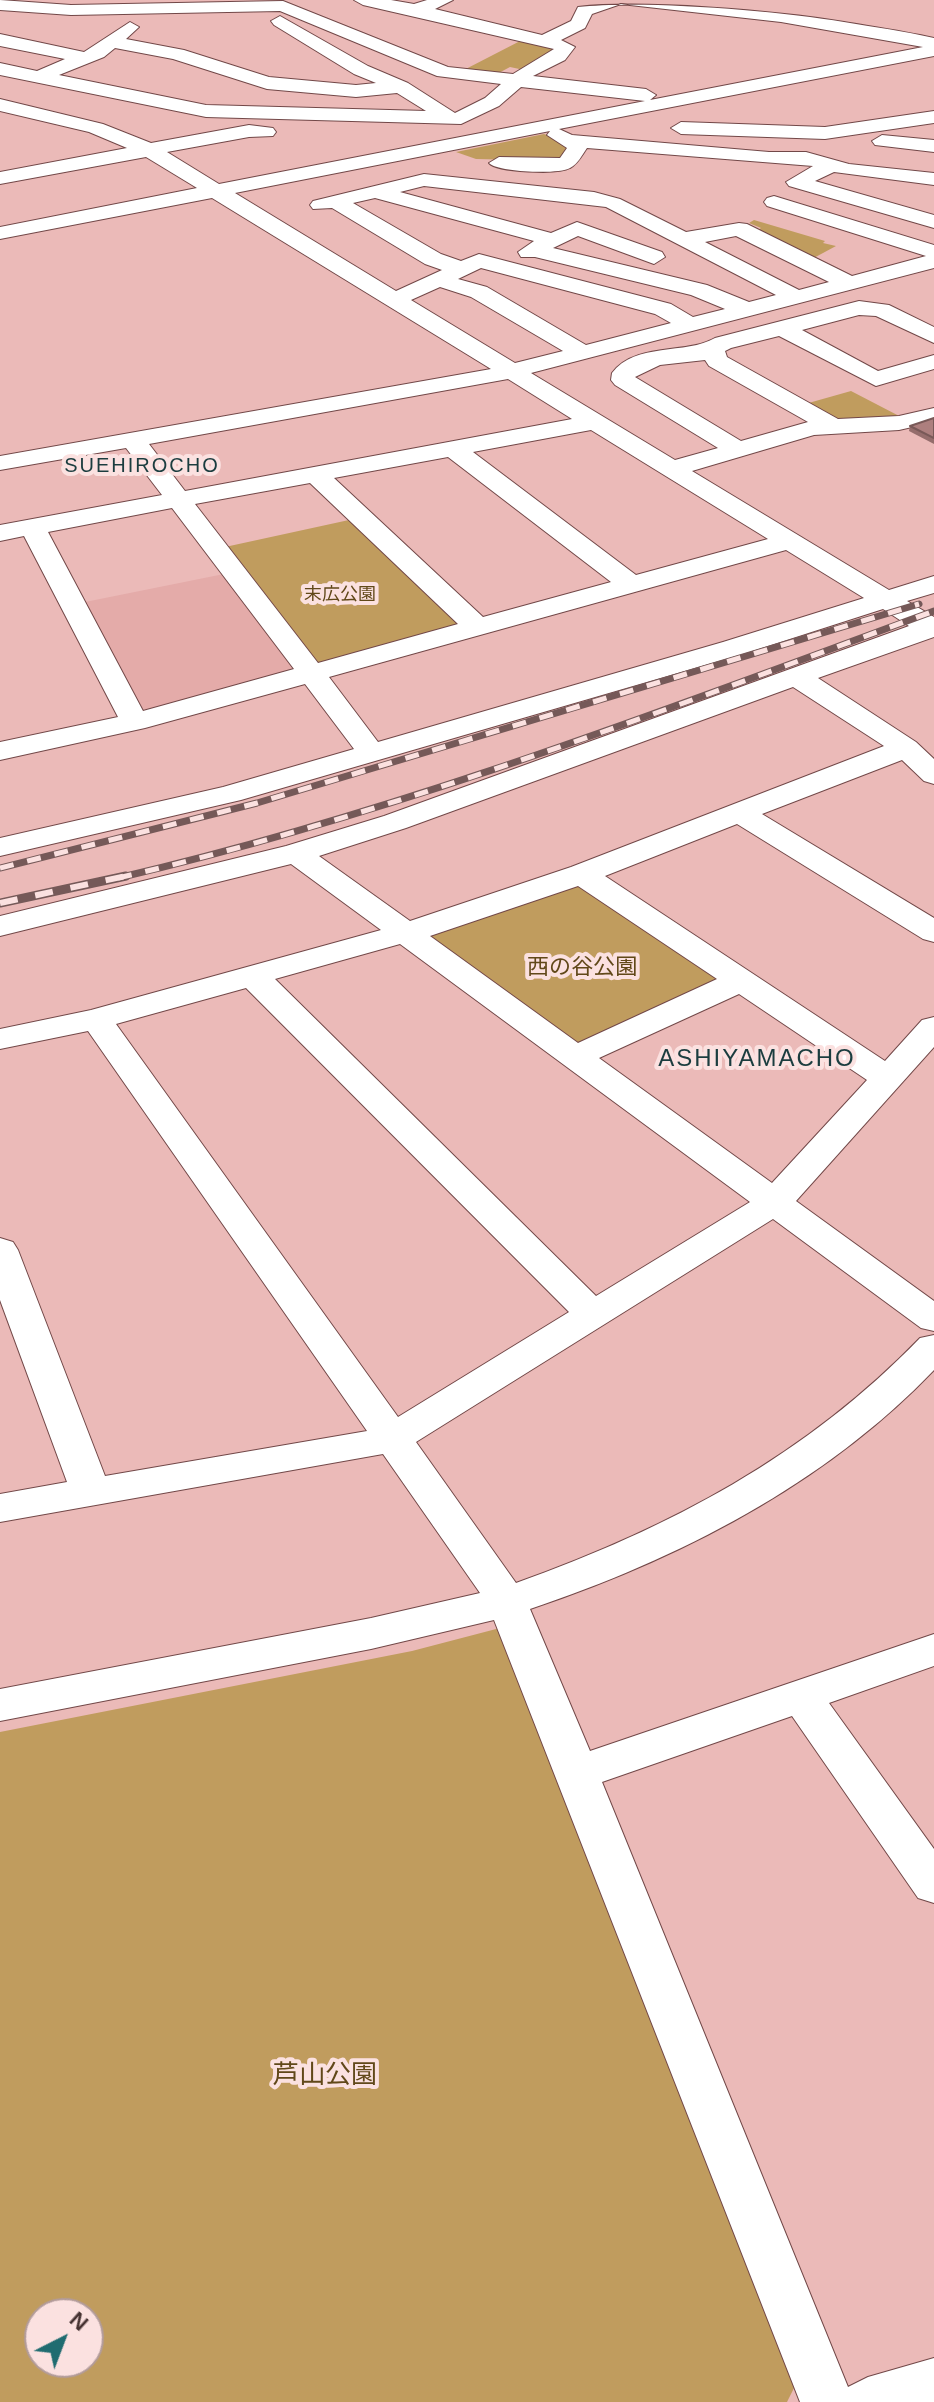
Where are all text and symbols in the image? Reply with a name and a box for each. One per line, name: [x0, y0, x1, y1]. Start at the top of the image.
district label: SUEHIROCHO: [64, 454, 220, 478]
park label: 末広公園: [304, 584, 376, 606]
park label: 西の谷公園: [527, 955, 637, 981]
district label: ASHIYAMACHO: [658, 1045, 856, 1073]
park label: 芦山公園: [273, 2060, 377, 2092]
north arrow: [24, 2298, 104, 2378]
text: N: [65, 2307, 93, 2336]

